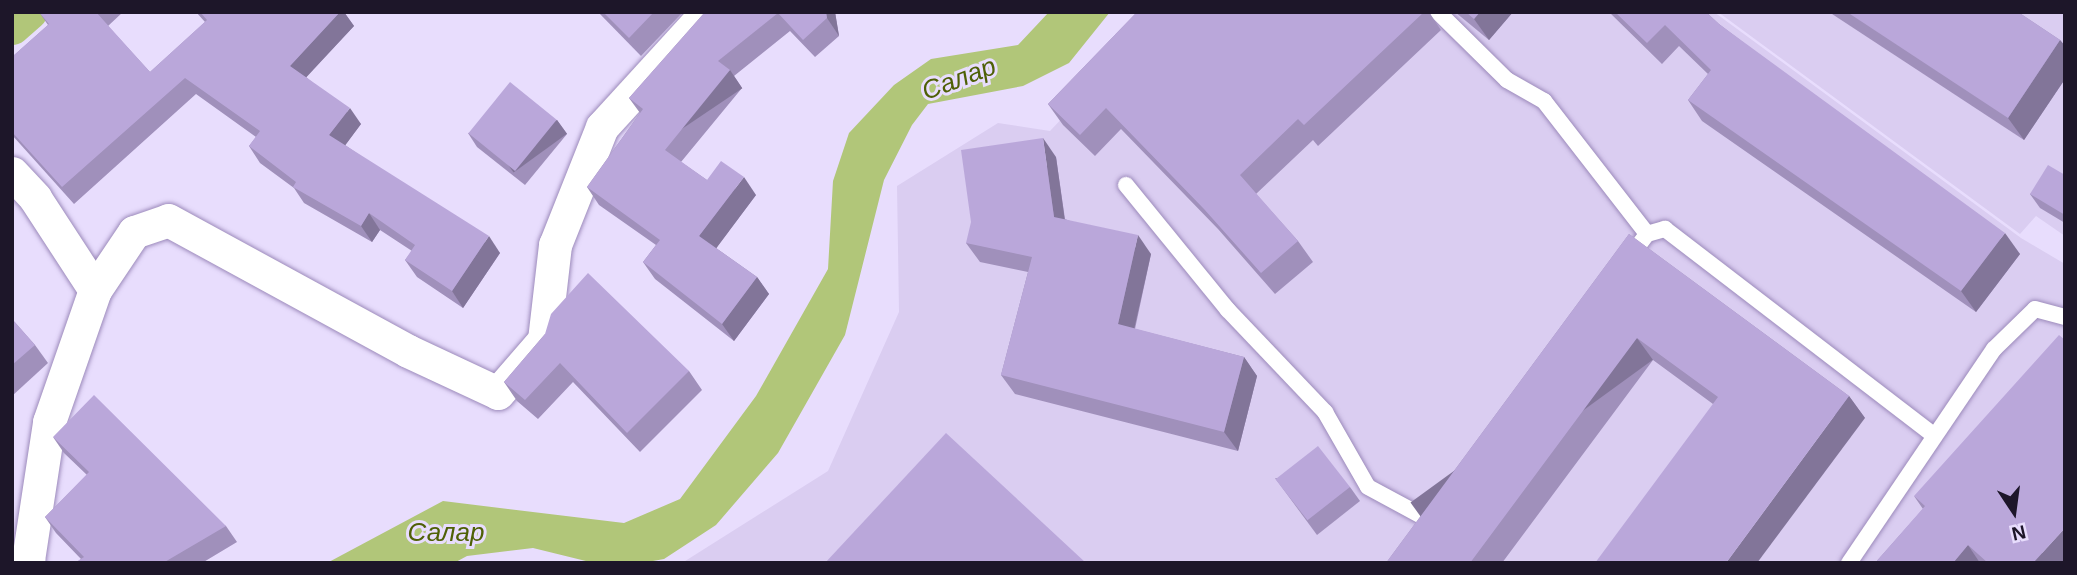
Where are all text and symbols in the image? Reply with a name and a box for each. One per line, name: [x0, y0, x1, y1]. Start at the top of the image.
water label: Салар: [918, 51, 1000, 107]
north arrow: [1979, 477, 2049, 547]
water label: Салар: [408, 517, 484, 549]
text: N: [2010, 521, 2028, 545]

